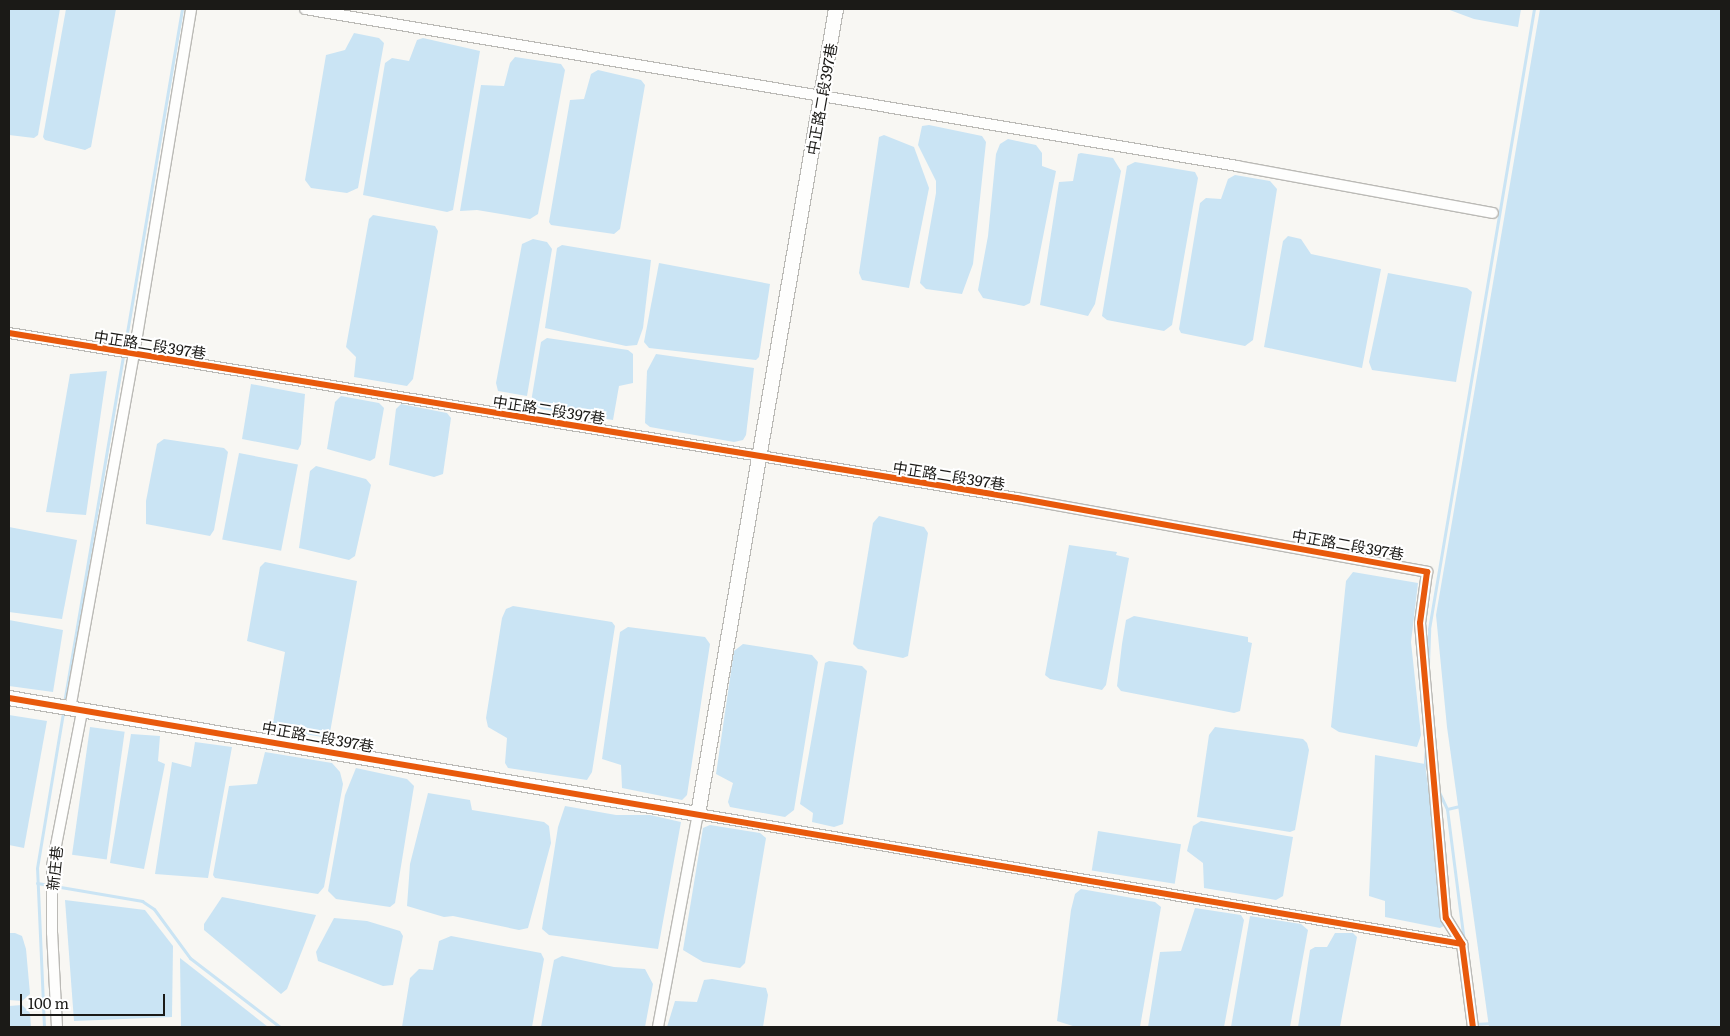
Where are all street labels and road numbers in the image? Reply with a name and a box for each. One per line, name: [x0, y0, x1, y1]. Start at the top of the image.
street label: 中正路二段397巷: [802, 42, 840, 156]
street label: 中正路二段397巷: [93, 326, 207, 362]
street label: 中正路二段397巷: [492, 391, 606, 427]
street label: 中正路二段397巷: [892, 457, 1006, 493]
street label: 中正路二段397巷: [1291, 525, 1405, 563]
street label: 中正路二段397巷: [261, 717, 375, 755]
street label: 新庄巷: [43, 845, 65, 891]

